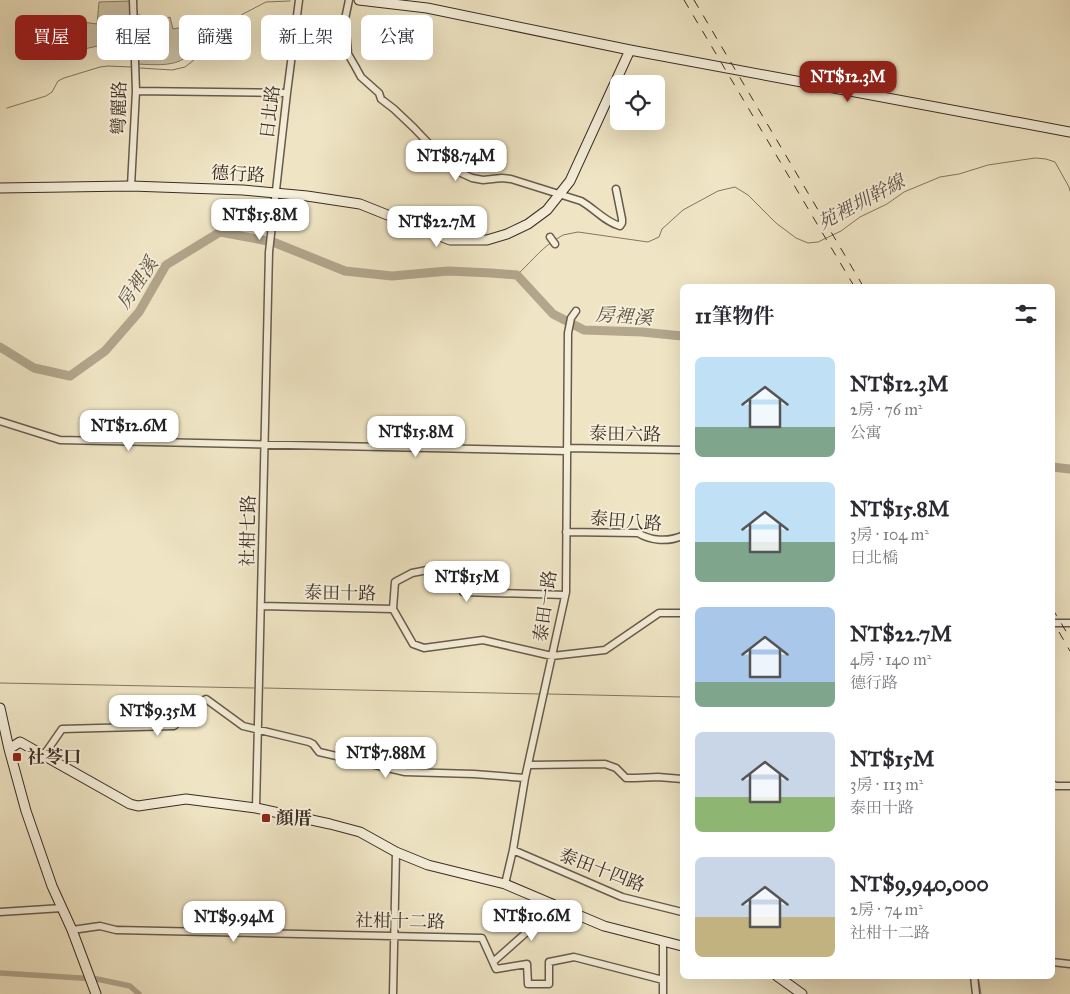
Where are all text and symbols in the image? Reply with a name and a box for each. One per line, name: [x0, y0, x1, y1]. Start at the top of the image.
chip: 買屋: [15, 15, 87, 60]
chip: 租屋: [97, 15, 169, 60]
chip: 篩選: [179, 15, 251, 60]
chip: 新上架: [261, 15, 351, 60]
chip: 公寓: [361, 15, 433, 60]
pin: NT$12.3M: [796, 61, 900, 103]
text: NT$12.3M: [811, 67, 885, 86]
map controls: [610, 75, 665, 130]
button: locate: [610, 75, 665, 130]
street label: 彎麗路: [108, 81, 130, 135]
street label: 日北路: [256, 84, 284, 140]
pin: NT$8.74M: [404, 140, 508, 182]
text: NT$8.74M: [417, 146, 495, 165]
street label: 德行路: [210, 162, 266, 186]
water label: 苑裡圳幹線: [814, 169, 910, 234]
pin: NT$15.8M: [208, 198, 312, 241]
text: NT$15.8M: [222, 205, 298, 224]
pin: NT$22.7M: [385, 206, 489, 248]
text: NT$22.7M: [398, 212, 476, 231]
water label: 房裡溪: [112, 251, 164, 313]
icon: filters: [1012, 300, 1040, 328]
water label: 房裡溪: [595, 303, 655, 330]
text: 11筆物件: [695, 303, 775, 329]
text: NT$12.3M: [850, 371, 948, 397]
icon: home: [735, 377, 795, 437]
text: 2房 · 76 m²: [850, 400, 923, 419]
pin: NT$12.6M: [77, 410, 181, 452]
text: NT$12.6M: [91, 416, 167, 435]
pin: NT$15.8M: [364, 416, 468, 458]
text: NT$15.8M: [378, 422, 454, 441]
street label: 泰田六路: [589, 422, 661, 446]
text: 公寓: [850, 423, 882, 442]
street label: 社柑七路: [236, 495, 260, 567]
text: NT$15.8M: [850, 496, 949, 522]
icon: home: [735, 502, 795, 562]
street label: 泰田八路: [589, 507, 663, 535]
text: 3房 · 104 m²: [850, 525, 929, 544]
text: 日北橋: [850, 548, 898, 567]
pin: NT$15M: [426, 560, 508, 603]
text: NT$15M: [435, 567, 499, 586]
street label: 泰田一路: [529, 569, 561, 643]
street label: 泰田十路: [304, 581, 376, 605]
text: NT$22.7M: [850, 621, 952, 647]
icon: home: [735, 627, 795, 687]
text: 4房 · 140 m²: [850, 650, 931, 669]
text: 德行路: [850, 673, 898, 692]
pin: NT$9.35M: [106, 694, 210, 737]
text: NT$9.35M: [120, 701, 196, 720]
pin: NT$7.88M: [334, 736, 438, 779]
text: NT$7.88M: [346, 743, 426, 762]
place label: 社苓口: [27, 746, 81, 768]
text: NT$15M: [850, 746, 934, 772]
marker: 社苓口: [11, 751, 23, 763]
icon: home: [735, 752, 795, 812]
text: 3房 · 113 m²: [850, 775, 923, 794]
text: 泰田十路: [850, 798, 914, 817]
place label: 顏厝: [276, 807, 312, 829]
marker: 顏厝: [260, 812, 272, 824]
street label: 泰田十四路: [556, 844, 648, 896]
text: NT$9,940,000: [850, 871, 989, 897]
icon: home: [735, 877, 795, 937]
pin: NT$9.94M: [182, 900, 286, 943]
pin: NT$10.6M: [480, 900, 584, 942]
text: 2房 · 74 m²: [850, 900, 923, 919]
text: NT$10.6M: [493, 906, 571, 925]
text: NT$9.94M: [194, 907, 274, 926]
street label: 社柑十二路: [355, 909, 445, 933]
text: 社柑十二路: [850, 923, 930, 942]

